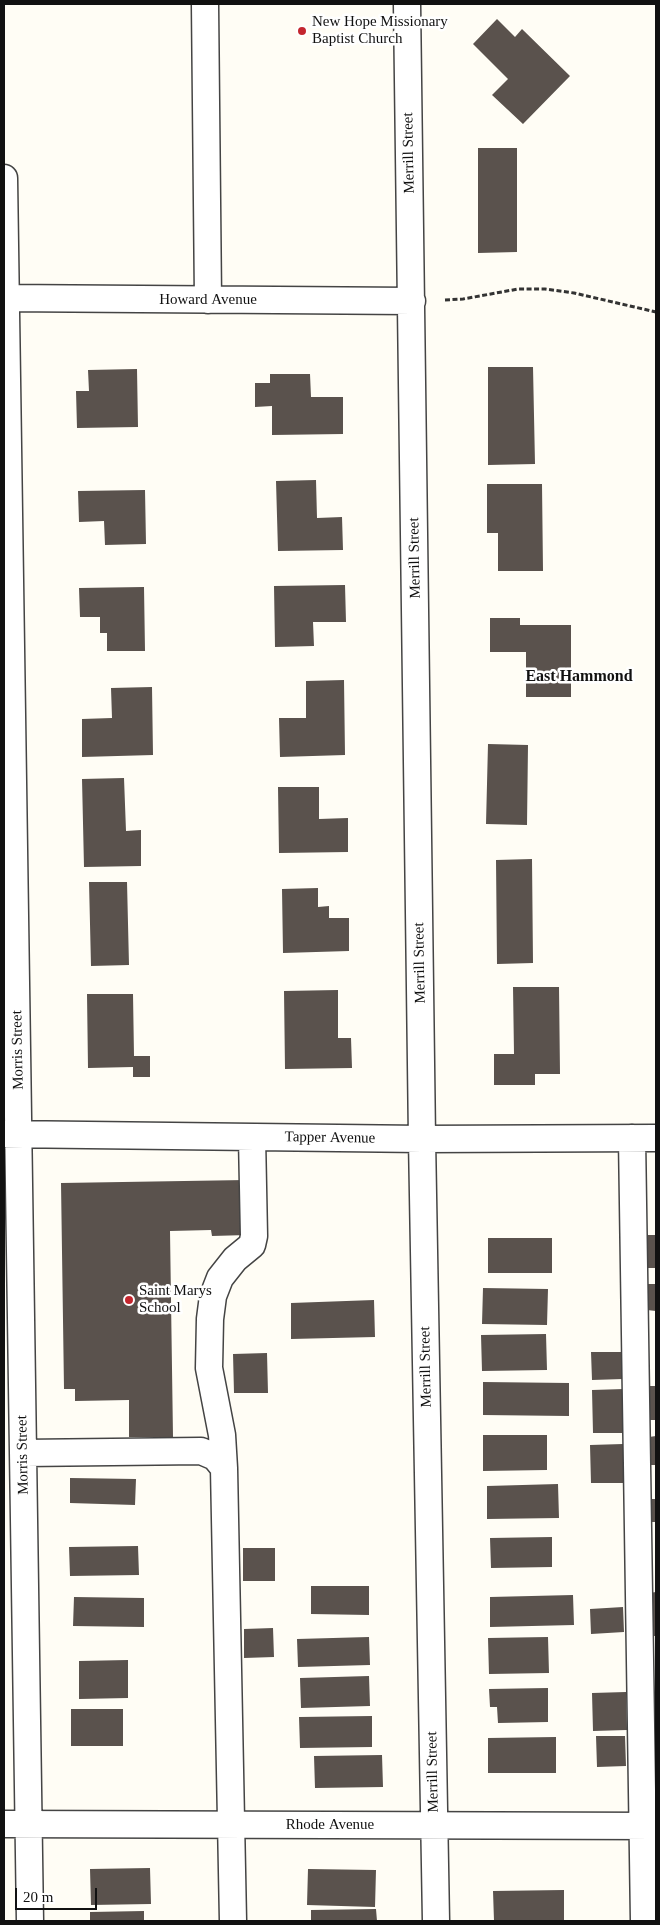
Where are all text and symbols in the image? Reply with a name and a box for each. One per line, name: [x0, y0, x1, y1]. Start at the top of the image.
place label: New Hope Missionary Baptist Church: [312, 13, 448, 48]
marker: New Hope Missionary Baptist Church: [296, 25, 308, 37]
street label: Merrill Street: [399, 112, 419, 194]
street label: Howard Avenue: [159, 291, 257, 309]
street label: Merrill Street: [405, 517, 425, 599]
district label: East Hammond: [525, 667, 633, 687]
street label: Merrill Street: [410, 922, 430, 1004]
street label: Morris Street: [8, 1010, 28, 1090]
street label: Tapper Avenue: [284, 1128, 376, 1148]
place label: Saint Marys School: [139, 1282, 212, 1317]
marker: Saint Marys School: [123, 1294, 135, 1306]
street label: Merrill Street: [416, 1326, 436, 1408]
street label: Morris Street: [13, 1415, 33, 1495]
street label: Merrill Street: [423, 1731, 443, 1813]
street label: Rhode Avenue: [286, 1816, 374, 1834]
scale bar: [18, 1878, 100, 1910]
text: 20 m: [23, 1889, 53, 1905]

